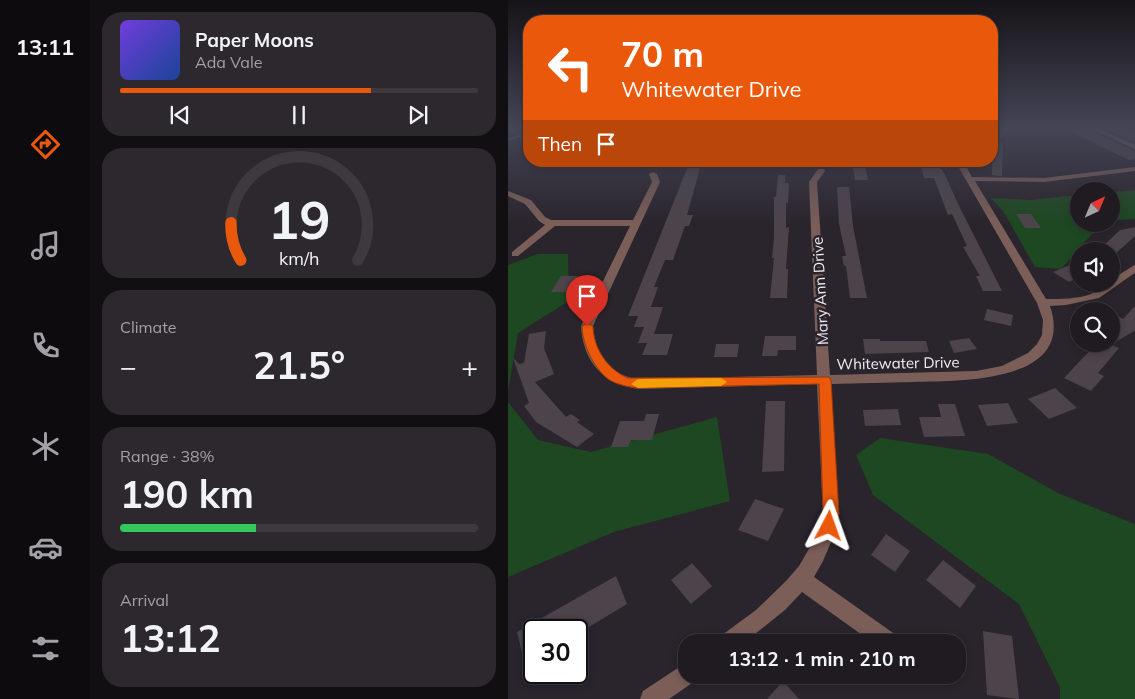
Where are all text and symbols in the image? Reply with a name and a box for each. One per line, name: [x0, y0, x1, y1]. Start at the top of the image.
text: Paper Moons: [195, 28, 314, 52]
text: 70 m: [621, 32, 704, 76]
text: 13:11: [16, 33, 74, 61]
icon: left: [538, 35, 603, 100]
text: Ada Vale: [195, 52, 262, 72]
text: Whitewater Drive: [621, 75, 802, 103]
icon: previous: [166, 101, 194, 129]
icon: pause: [285, 101, 313, 129]
icon: next: [404, 101, 432, 129]
icon: directions: [28, 127, 63, 162]
icon: arrive: [592, 130, 620, 158]
text: Then: [538, 132, 582, 156]
north arrow: [1070, 182, 1120, 232]
map controls: [1070, 182, 1120, 352]
text: 19: [268, 187, 330, 252]
icon: music: [28, 228, 63, 263]
street label: Mary Ann Drive: [808, 236, 832, 346]
button: sound: [1070, 242, 1120, 292]
text: km/h: [279, 247, 319, 269]
pin: [566, 275, 608, 326]
icon: arrive: [573, 282, 601, 310]
button: search: [1070, 302, 1120, 352]
text: Climate: [120, 317, 176, 337]
icon: phone: [28, 328, 63, 363]
text: 21.5°: [253, 341, 345, 389]
text: −: [120, 349, 137, 384]
text: +: [461, 349, 478, 384]
street label: Whitewater Drive: [836, 352, 960, 374]
icon: climate: [28, 429, 63, 464]
text: Range · 38%: [120, 446, 215, 466]
text: 190 km: [120, 470, 254, 518]
position arrow: [802, 499, 854, 551]
icon: car: [28, 530, 63, 565]
text: Arrival: [120, 590, 169, 610]
text: 13:12: [120, 614, 221, 662]
speed limit sign: 30: [523, 619, 588, 684]
icon: filters: [28, 631, 63, 666]
text: 13:12 · 1 min · 210 m: [728, 647, 916, 671]

